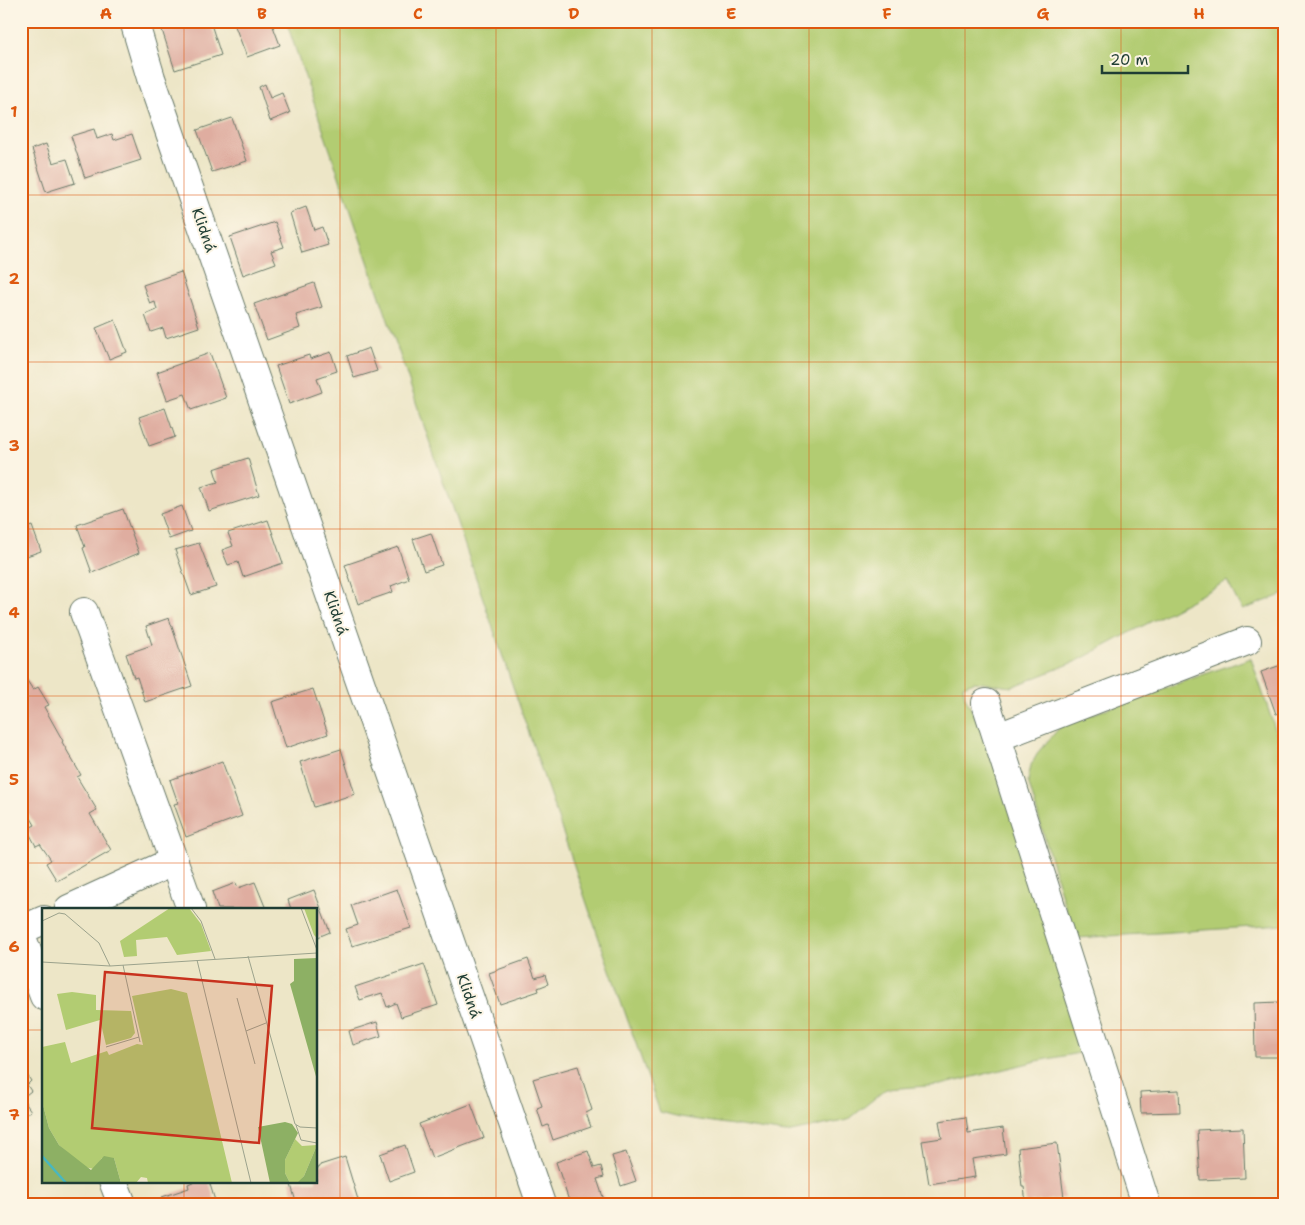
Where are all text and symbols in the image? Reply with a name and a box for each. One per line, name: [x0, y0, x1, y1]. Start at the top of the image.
text: A: [100, 3, 112, 24]
text: B: [257, 3, 267, 24]
text: C: [413, 3, 423, 24]
text: D: [568, 3, 580, 24]
text: E: [726, 3, 736, 24]
text: F: [882, 3, 892, 24]
text: G: [1037, 3, 1050, 24]
text: H: [1193, 3, 1205, 24]
scale bar: [1102, 42, 1189, 74]
text: 20 m: [1110, 50, 1149, 70]
text: 1: [10, 101, 18, 122]
street label: Klidná: [187, 205, 221, 256]
text: 2: [8, 268, 20, 289]
text: 3: [8, 435, 20, 456]
street label: Klidná: [319, 588, 353, 639]
text: 4: [8, 602, 20, 623]
text: 5: [9, 769, 19, 790]
inset map: [42, 908, 318, 1182]
text: 6: [8, 936, 20, 957]
street label: Klidná: [452, 971, 486, 1022]
text: 7: [8, 1104, 20, 1125]

